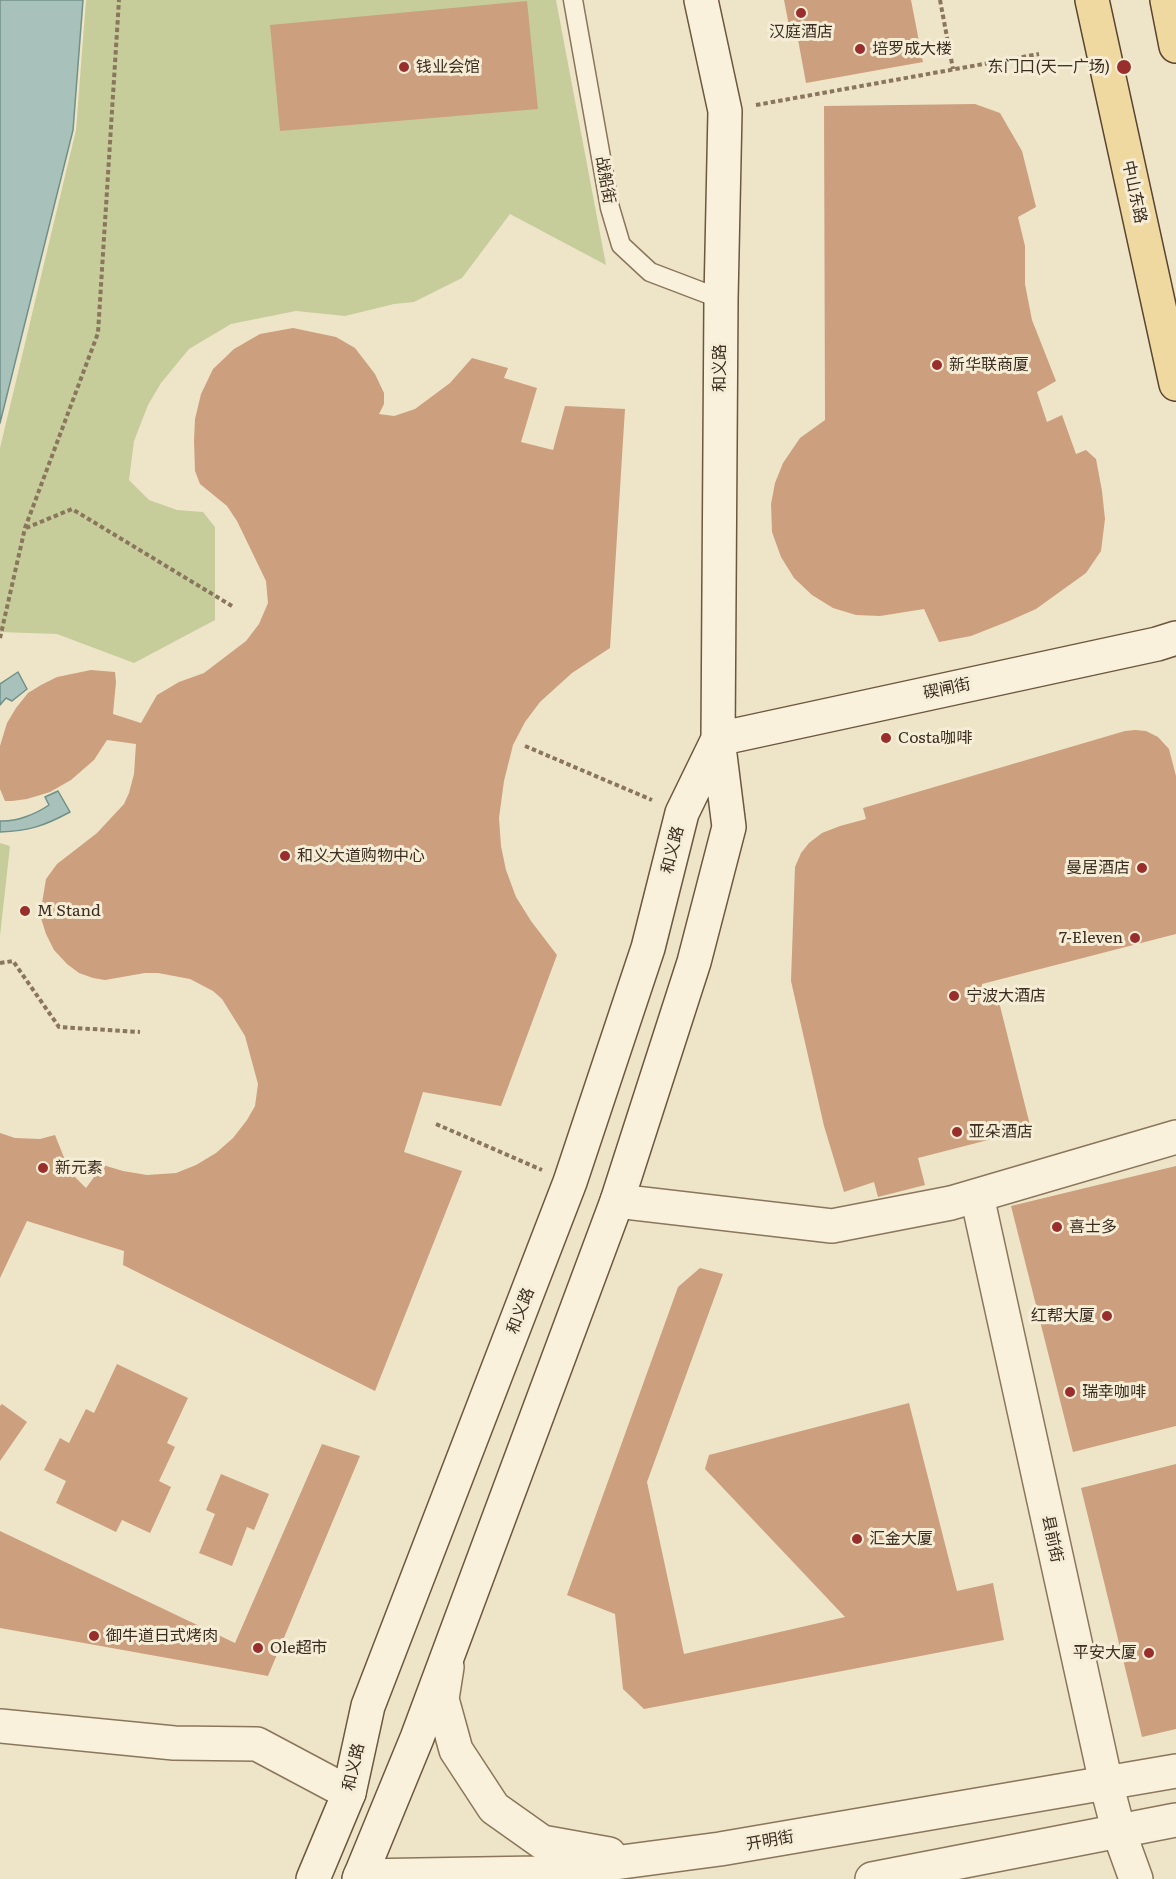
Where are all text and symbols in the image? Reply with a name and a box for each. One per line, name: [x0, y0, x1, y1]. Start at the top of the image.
marker: 汉庭酒店: [794, 6, 808, 20]
place label: 汉庭酒店: [769, 22, 833, 42]
place label: 培罗成大楼: [872, 39, 952, 59]
marker: 培罗成大楼: [853, 42, 867, 56]
place label: 钱业会馆: [416, 57, 480, 77]
place label: 东门口(天一广场): [987, 57, 1110, 77]
marker: 东门口(天一广场): [1115, 58, 1133, 76]
marker: 钱业会馆: [397, 60, 411, 74]
street label: 战船街: [591, 155, 619, 205]
street label: 中山东路: [1118, 159, 1150, 225]
street label: 和义路: [710, 344, 730, 392]
place label: 新华联商厦: [949, 355, 1029, 375]
marker: 新华联商厦: [930, 358, 944, 372]
street label: 碶闸街: [922, 675, 972, 703]
place label: Costa咖啡: [898, 728, 972, 748]
marker: Costa咖啡: [879, 731, 893, 745]
street label: 和义路: [658, 824, 688, 876]
place label: 和义大道购物中心: [297, 846, 425, 866]
marker: 和义大道购物中心: [278, 849, 292, 863]
place label: 曼居酒店: [1066, 858, 1130, 878]
marker: 曼居酒店: [1135, 861, 1149, 875]
place label: M Stand: [37, 901, 101, 921]
marker: M Stand: [18, 904, 32, 918]
place label: 7-Eleven: [1059, 928, 1123, 948]
marker: 7-Eleven: [1128, 931, 1142, 945]
place label: 宁波大酒店: [966, 986, 1046, 1006]
marker: 宁波大酒店: [947, 989, 961, 1003]
place label: 亚朵酒店: [969, 1122, 1033, 1142]
marker: 亚朵酒店: [950, 1125, 964, 1139]
place label: 新元素: [55, 1158, 103, 1178]
marker: 新元素: [36, 1161, 50, 1175]
place label: 喜士多: [1069, 1217, 1117, 1237]
marker: 喜士多: [1050, 1220, 1064, 1234]
street label: 和义路: [503, 1285, 539, 1337]
place label: 红帮大厦: [1031, 1306, 1095, 1326]
marker: 红帮大厦: [1100, 1309, 1114, 1323]
place label: 瑞幸咖啡: [1082, 1382, 1146, 1402]
marker: 瑞幸咖啡: [1063, 1385, 1077, 1399]
street label: 县前街: [1038, 1514, 1066, 1564]
place label: 汇金大厦: [869, 1529, 933, 1549]
marker: 汇金大厦: [850, 1532, 864, 1546]
place label: 御牛道日式烤肉: [106, 1626, 218, 1646]
marker: 御牛道日式烤肉: [87, 1629, 101, 1643]
place label: Ole超市: [270, 1638, 328, 1658]
marker: Ole超市: [251, 1641, 265, 1655]
place label: 平安大厦: [1073, 1643, 1137, 1663]
marker: 平安大厦: [1142, 1646, 1156, 1660]
street label: 和义路: [339, 1741, 369, 1793]
street label: 开明街: [745, 1827, 795, 1855]

